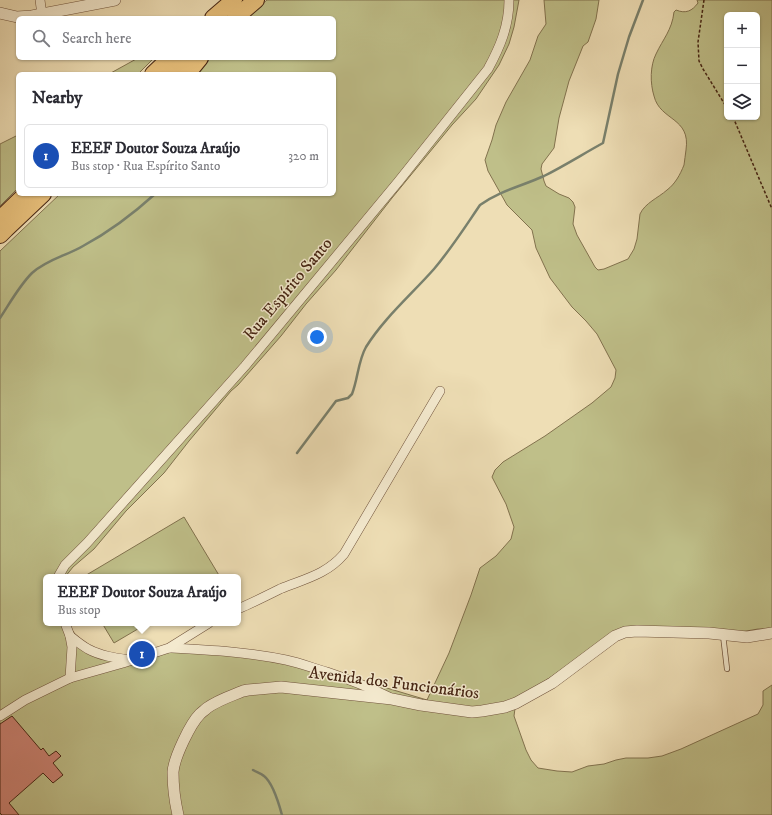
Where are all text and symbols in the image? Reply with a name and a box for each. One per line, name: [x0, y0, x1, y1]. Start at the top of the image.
map controls: [724, 12, 760, 120]
button: +: [724, 12, 760, 48]
search box: [16, 16, 336, 60]
icon: search: [30, 27, 52, 49]
text: Search here: [62, 29, 131, 48]
button: −: [724, 48, 760, 84]
button: layers: [724, 84, 760, 120]
text: Nearby: [32, 87, 82, 109]
text: EEEF Doutor Souza Araújo: [71, 139, 240, 158]
text: 1: [44, 148, 48, 164]
text: 320 m: [288, 148, 319, 164]
text: Bus stop · Rua Espírito Santo: [71, 158, 220, 174]
street label: Rua Espírito Santo: [239, 233, 337, 345]
your location: [307, 327, 327, 347]
popup: [43, 574, 241, 626]
text: EEEF Doutor Souza Araújo: [58, 583, 226, 602]
text: Bus stop: [58, 602, 101, 618]
pin: 1: [129, 639, 155, 669]
street label: Avenida dos Funcionários: [308, 662, 481, 704]

